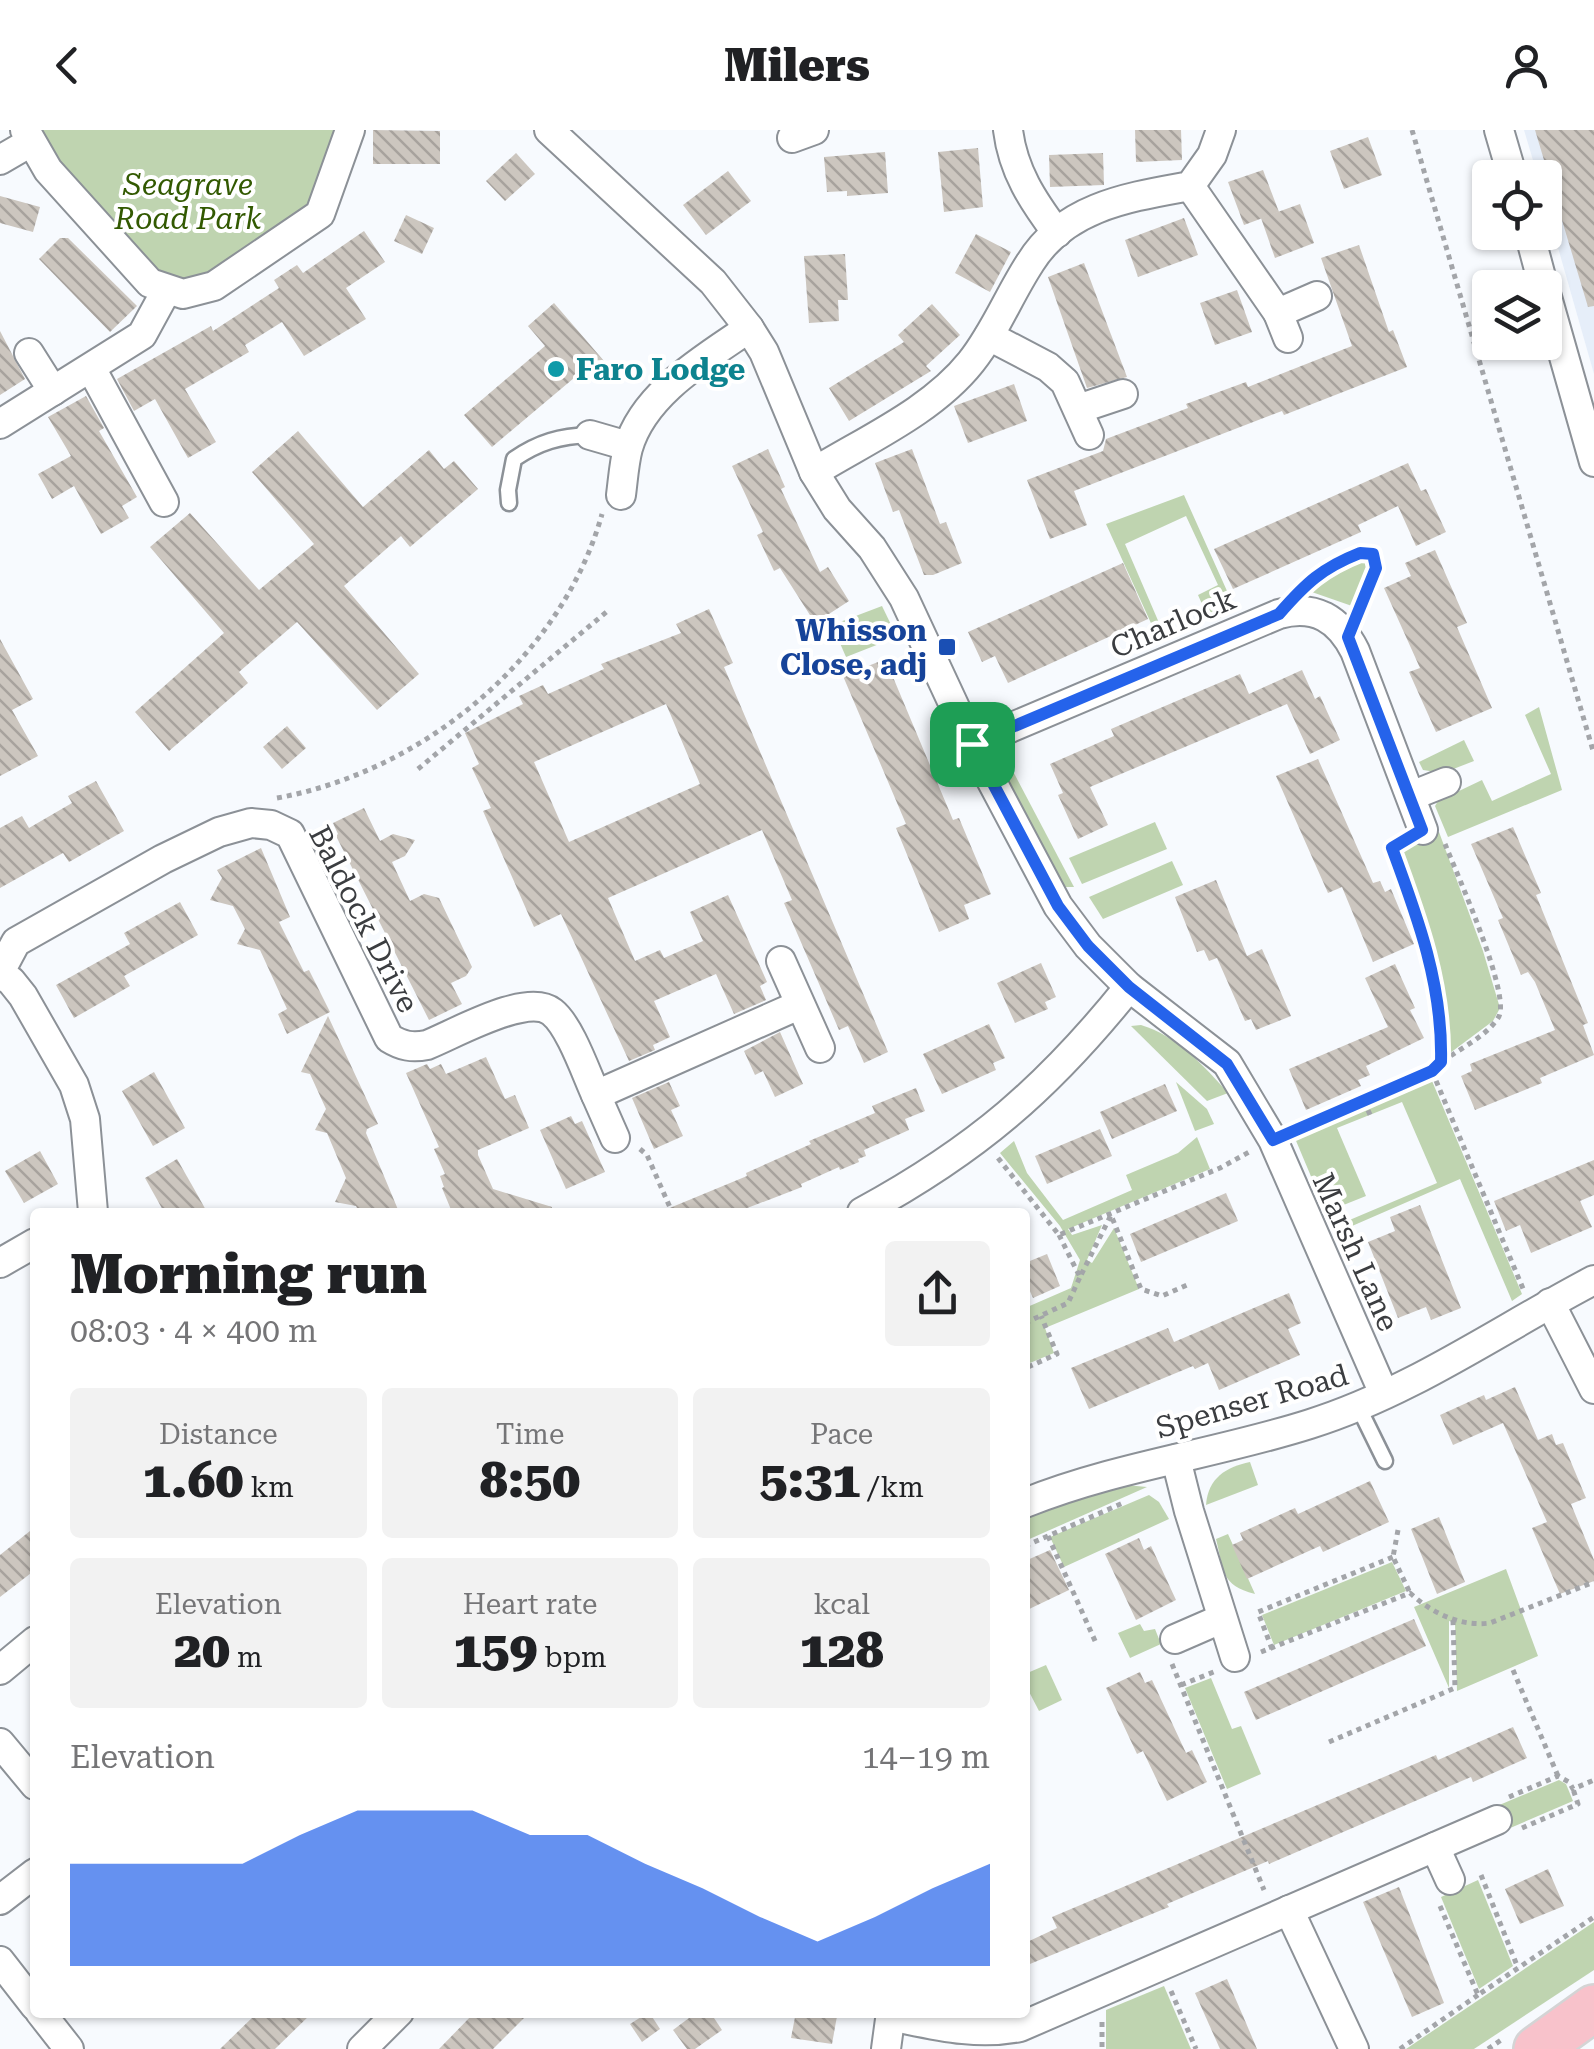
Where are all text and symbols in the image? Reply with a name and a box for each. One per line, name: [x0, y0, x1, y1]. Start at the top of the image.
icon: back: [40, 38, 95, 93]
icon: person: [1499, 38, 1554, 93]
text: Milers: [724, 39, 870, 92]
map controls: [1472, 160, 1562, 360]
button: locate: [1472, 160, 1562, 250]
park label: Seagrave Road Park: [113, 167, 262, 236]
button: layers: [1472, 270, 1562, 360]
place label: Faro Lodge: [576, 352, 745, 387]
marker: Faro Lodge: [545, 358, 567, 380]
street label: Charlock: [1105, 581, 1241, 665]
place label: Whisson Close, adj: [780, 613, 927, 682]
marker: Whisson Close, adj: [936, 636, 958, 658]
pin: [930, 702, 1015, 787]
icon: arrive: [945, 717, 1000, 772]
street label: Baldock Drive: [302, 820, 426, 1018]
street label: Marsh Lane: [1306, 1168, 1406, 1336]
button: share: [885, 1241, 990, 1346]
text: Morning run: [70, 1242, 427, 1306]
text: 08:03 · 4 × 400 m: [70, 1312, 317, 1350]
street label: Spenser Road: [1152, 1357, 1352, 1445]
text: Distance: [159, 1418, 278, 1451]
text: Time: [496, 1418, 564, 1451]
text: Pace: [810, 1418, 873, 1451]
text: 1.60: [143, 1451, 243, 1509]
text: 8:50: [480, 1451, 580, 1509]
text: 5:31: [760, 1451, 860, 1509]
text: km: [243, 1471, 294, 1504]
text: /km: [860, 1471, 924, 1504]
text: Elevation: [155, 1588, 282, 1621]
text: Heart rate: [463, 1588, 597, 1621]
text: kcal: [813, 1588, 870, 1621]
text: 20: [174, 1621, 230, 1679]
text: 159: [453, 1621, 537, 1679]
text: 128: [800, 1621, 884, 1679]
text: m: [230, 1641, 263, 1674]
text: bpm: [537, 1641, 606, 1674]
text: Elevation: [70, 1738, 215, 1776]
text: 14–19 m: [862, 1738, 990, 1776]

